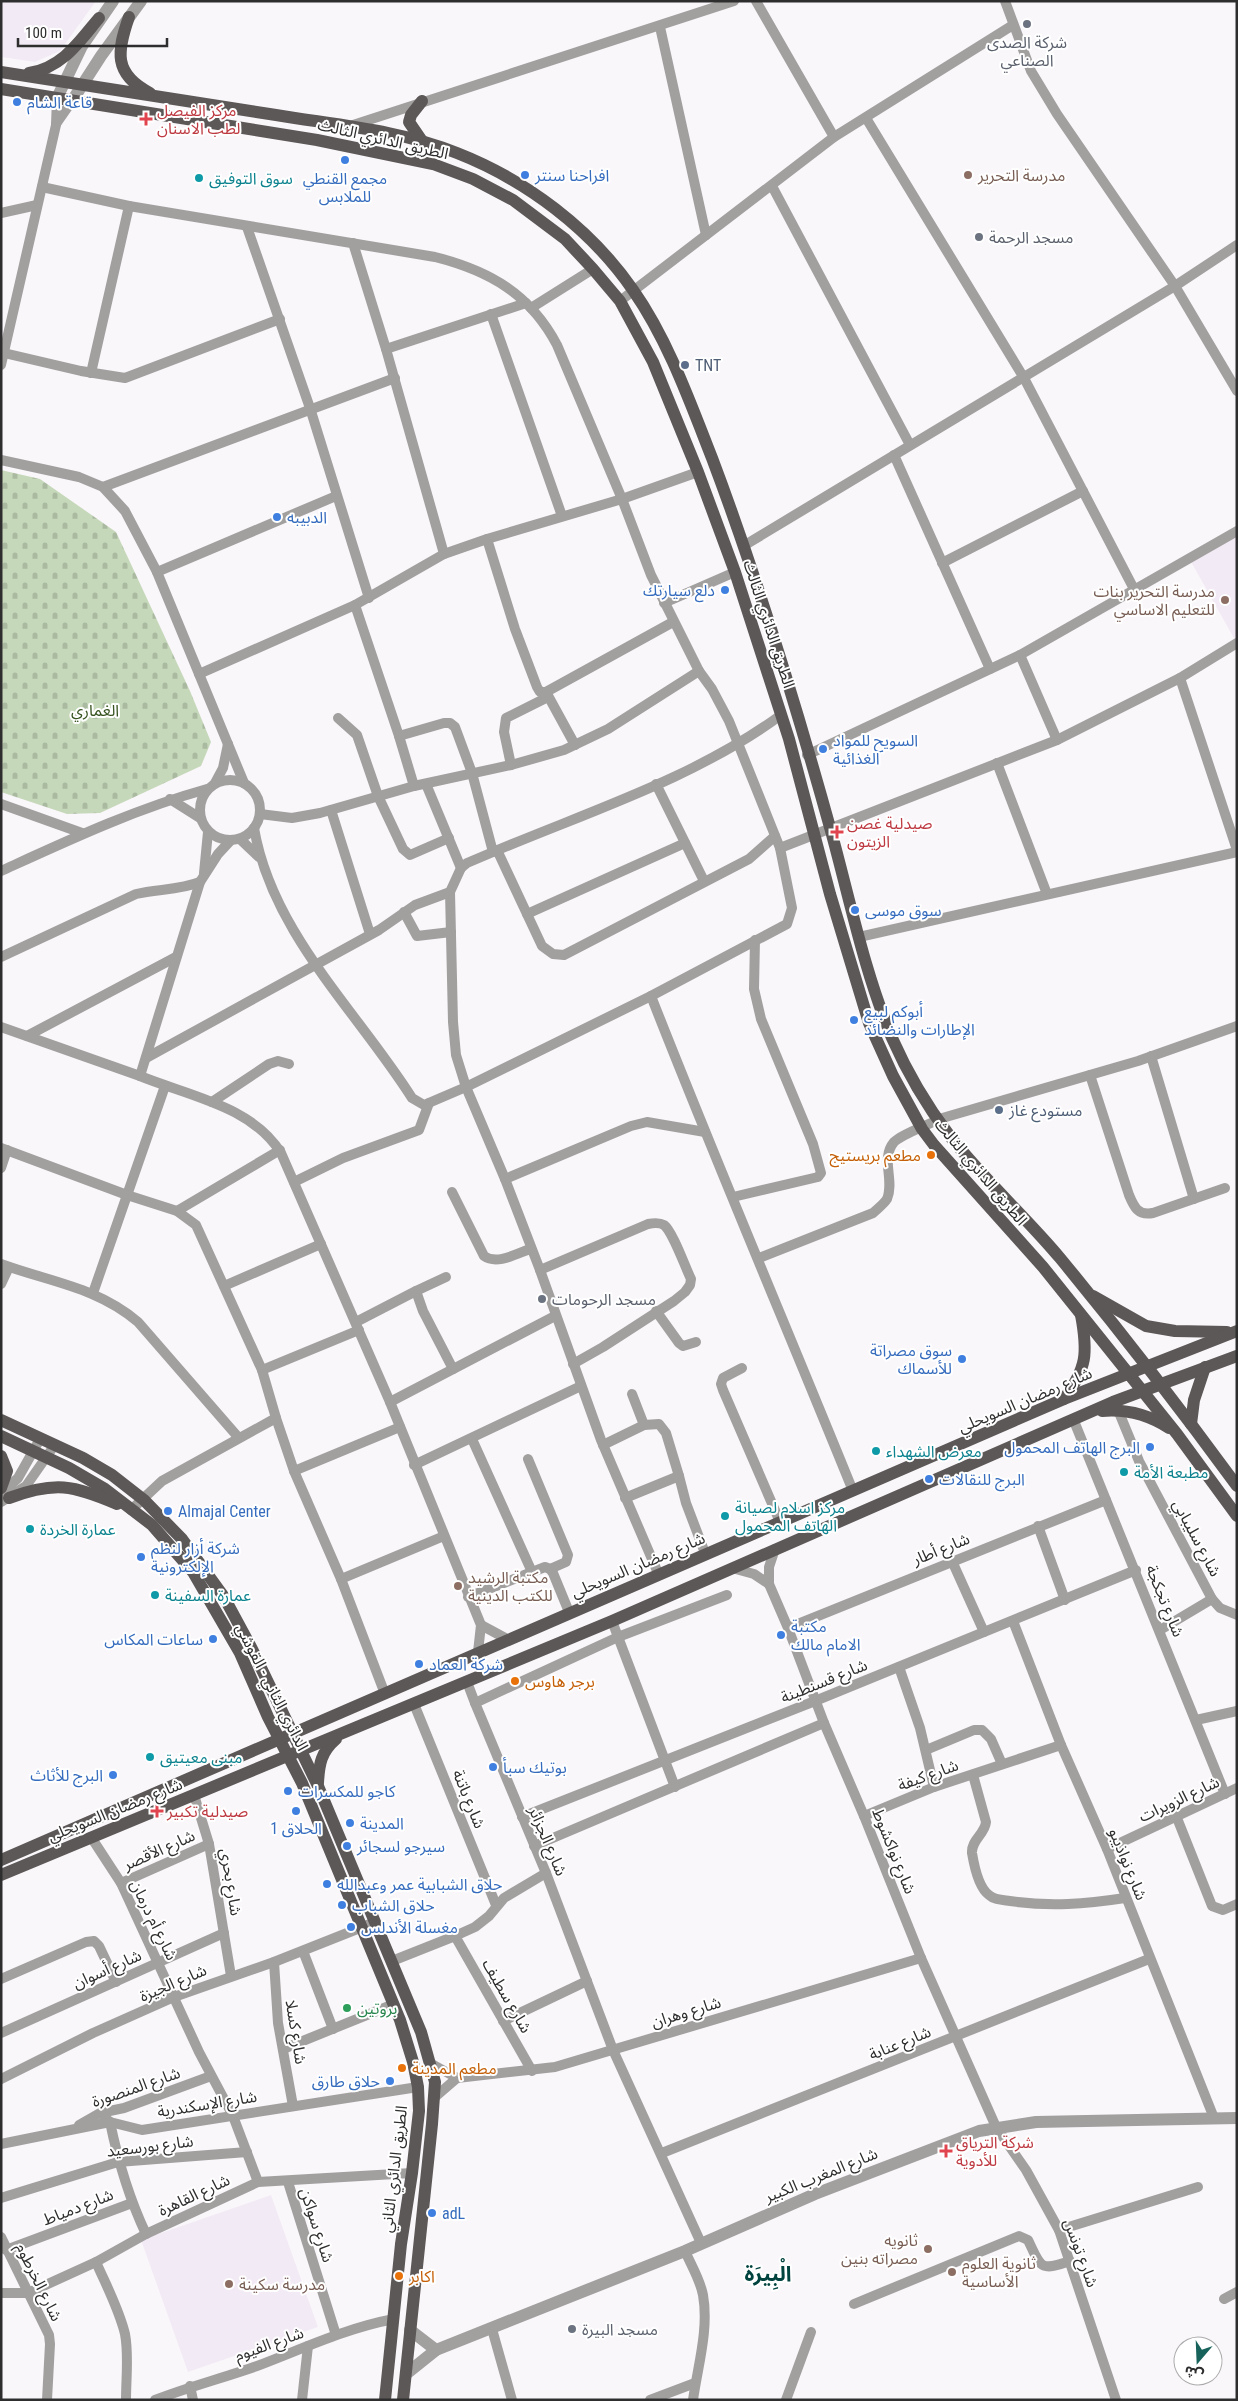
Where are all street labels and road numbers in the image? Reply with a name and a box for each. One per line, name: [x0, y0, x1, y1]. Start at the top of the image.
street label: الطريق الدائري الثالث: [315, 115, 450, 166]
street label: الطريق الدائري الثالث: [737, 558, 799, 691]
street label: الطريق الدائري الثالث: [929, 1115, 1031, 1231]
street label: شارع رمضان السويحلي: [955, 1363, 1096, 1440]
street label: شارع سليبابي: [1166, 1496, 1225, 1581]
street label: شارع رمضان السويحلي: [568, 1528, 709, 1605]
street label: شارع أطار: [909, 1529, 973, 1572]
street label: شارع تجكجة: [1139, 1562, 1188, 1641]
street label: الدائري الثاني - القوشي: [229, 1620, 312, 1755]
street label: شارع قسنطينة: [778, 1655, 871, 1710]
street label: شارع كيفة: [895, 1755, 962, 1798]
street label: شارع باتنة: [446, 1767, 489, 1832]
street label: شارع الزويرات: [1136, 1772, 1224, 1829]
street label: شارع رمضان السويحلي: [45, 1774, 186, 1848]
street label: شارع الجزائر: [522, 1803, 571, 1880]
street label: شارع نواكشوط: [865, 1805, 920, 1898]
street label: شارع نواذيبو: [1102, 1825, 1151, 1904]
street label: شارع الأقصر: [119, 1826, 199, 1877]
street label: شارع بحري: [213, 1847, 246, 1917]
street label: شارع أم درمان: [124, 1877, 182, 1965]
street label: شارع أسوان: [70, 1945, 146, 1995]
street label: شارع سطيف: [476, 1956, 536, 2038]
street label: شارع الجيزة: [137, 1960, 211, 2008]
street label: شارع وهران: [649, 1992, 724, 2034]
street label: شارع كسلا: [279, 1999, 310, 2066]
street label: شارع عنابة: [866, 2022, 935, 2067]
street label: شارع المنصورة: [89, 2063, 184, 2114]
street label: شارع الإسكندرية: [156, 2087, 259, 2124]
street label: الطريق الدائري الثاني: [377, 2104, 414, 2234]
street label: شارع بورسعيد: [105, 2131, 195, 2164]
street label: شارع المغرب الكبير: [761, 2144, 881, 2209]
street label: شارع القاهرة: [155, 2170, 234, 2223]
street label: شارع دمياط: [40, 2185, 117, 2232]
street label: شارع سواكن: [293, 2185, 338, 2266]
street label: شارع تونس: [1057, 2216, 1102, 2291]
street label: شارع الخرطوم: [9, 2240, 66, 2326]
street label: شارع الفيوم: [232, 2323, 307, 2368]

